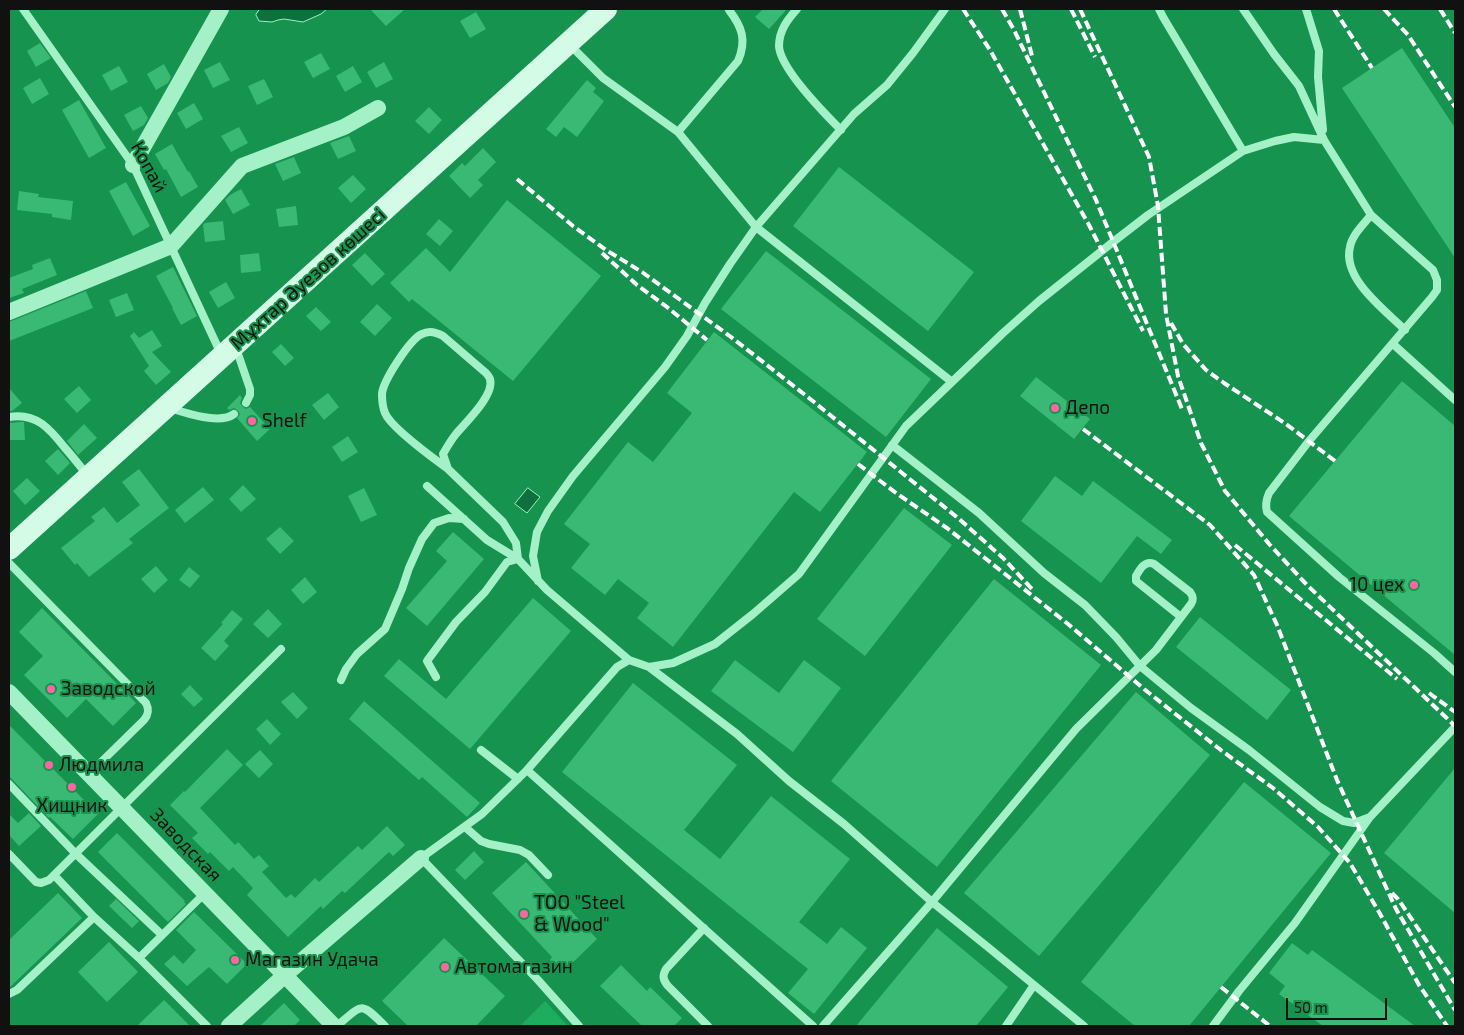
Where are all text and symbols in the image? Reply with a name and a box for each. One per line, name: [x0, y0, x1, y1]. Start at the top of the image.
street label: Копай: [126, 138, 172, 196]
street label: Мұхтар Әуезов көшесі: [226, 203, 390, 355]
place label: Депо: [1065, 397, 1110, 419]
marker: Депо: [1049, 402, 1061, 414]
place label: Shelf: [262, 410, 307, 432]
marker: Shelf: [246, 415, 258, 427]
place label: 10 цех: [1349, 574, 1404, 596]
marker: 10 цех: [1408, 579, 1420, 591]
place label: Заводской: [61, 678, 156, 700]
marker: Заводской: [45, 683, 57, 695]
place label: Людмила: [59, 754, 144, 776]
marker: Людмила: [43, 759, 55, 771]
marker: Хищник: [66, 781, 78, 793]
place label: Хищник: [37, 795, 107, 817]
street label: Заводская: [145, 803, 227, 887]
place label: TOO "Steel & Wood": [534, 892, 625, 936]
marker: TOO "Steel & Wood": [518, 908, 530, 920]
place label: Магазин Удача: [245, 949, 379, 971]
marker: Магазин Удача: [229, 954, 241, 966]
place label: Автомагазин: [455, 956, 573, 978]
marker: Автомагазин: [439, 961, 451, 973]
scale bar: [1289, 988, 1390, 1020]
text: 50 m: [1294, 998, 1328, 1016]

